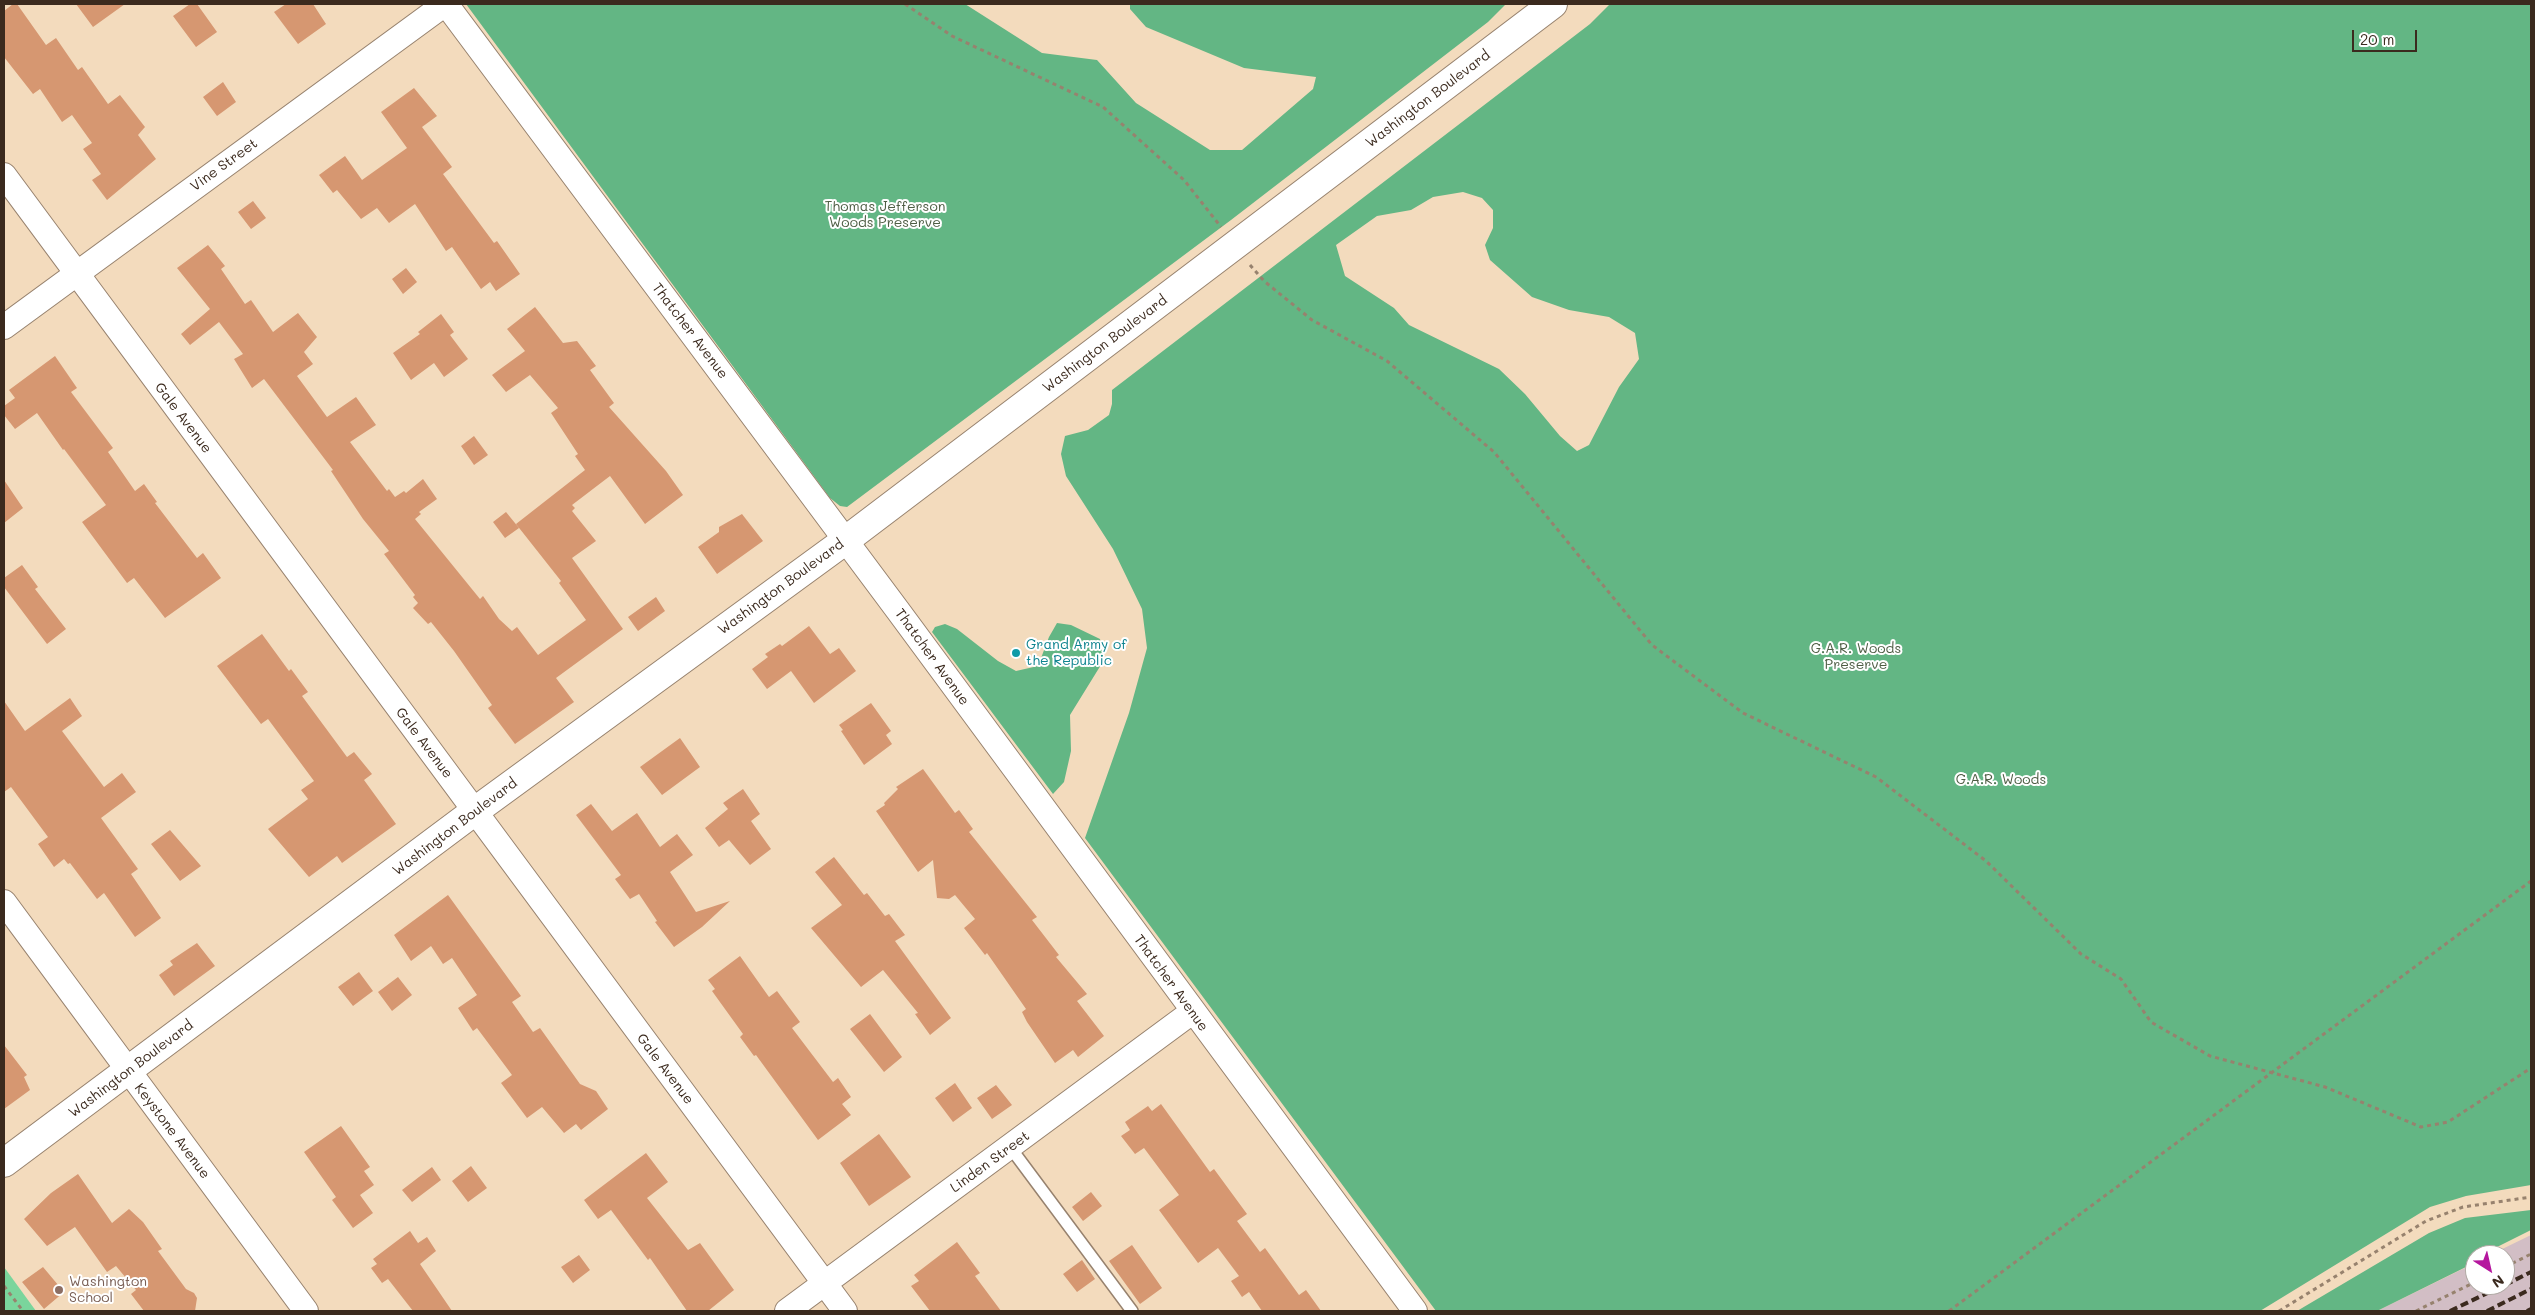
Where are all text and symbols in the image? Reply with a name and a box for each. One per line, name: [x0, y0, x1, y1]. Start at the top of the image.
scale bar: [2355, 20, 2420, 52]
text: 20 m: [2360, 29, 2394, 49]
street label: Washington Boulevard: [1362, 47, 1494, 151]
street label: Vine Street: [187, 135, 261, 195]
park label: Thomas Jefferson Woods Preserve: [825, 199, 945, 232]
street label: Thatcher Avenue: [649, 280, 731, 382]
street label: Washington Boulevard: [1039, 292, 1171, 396]
street label: Gale Avenue: [151, 379, 215, 457]
street label: Washington Boulevard: [715, 536, 847, 638]
street label: Thatcher Avenue: [891, 605, 973, 709]
place label: Grand Army of the Republic: [1026, 637, 1127, 670]
park label: G.A.R. Woods Preserve: [1811, 641, 1901, 674]
marker: Grand Army of the Republic: [1010, 647, 1022, 659]
street label: Gale Avenue: [392, 704, 456, 782]
park label: G.A.R. Woods: [1956, 772, 2046, 788]
street label: Washington Boulevard: [389, 775, 521, 879]
street label: Thatcher Avenue: [1130, 931, 1212, 1035]
street label: Washington Boulevard: [65, 1017, 197, 1121]
street label: Gale Avenue: [633, 1030, 697, 1108]
street label: Keystone Avenue: [131, 1080, 213, 1182]
street label: Linden Street: [947, 1128, 1033, 1196]
north arrow: [2465, 1245, 2515, 1295]
text: N: [2489, 1271, 2508, 1293]
place label: Washington School: [69, 1274, 147, 1306]
marker: Washington School: [53, 1284, 65, 1296]

